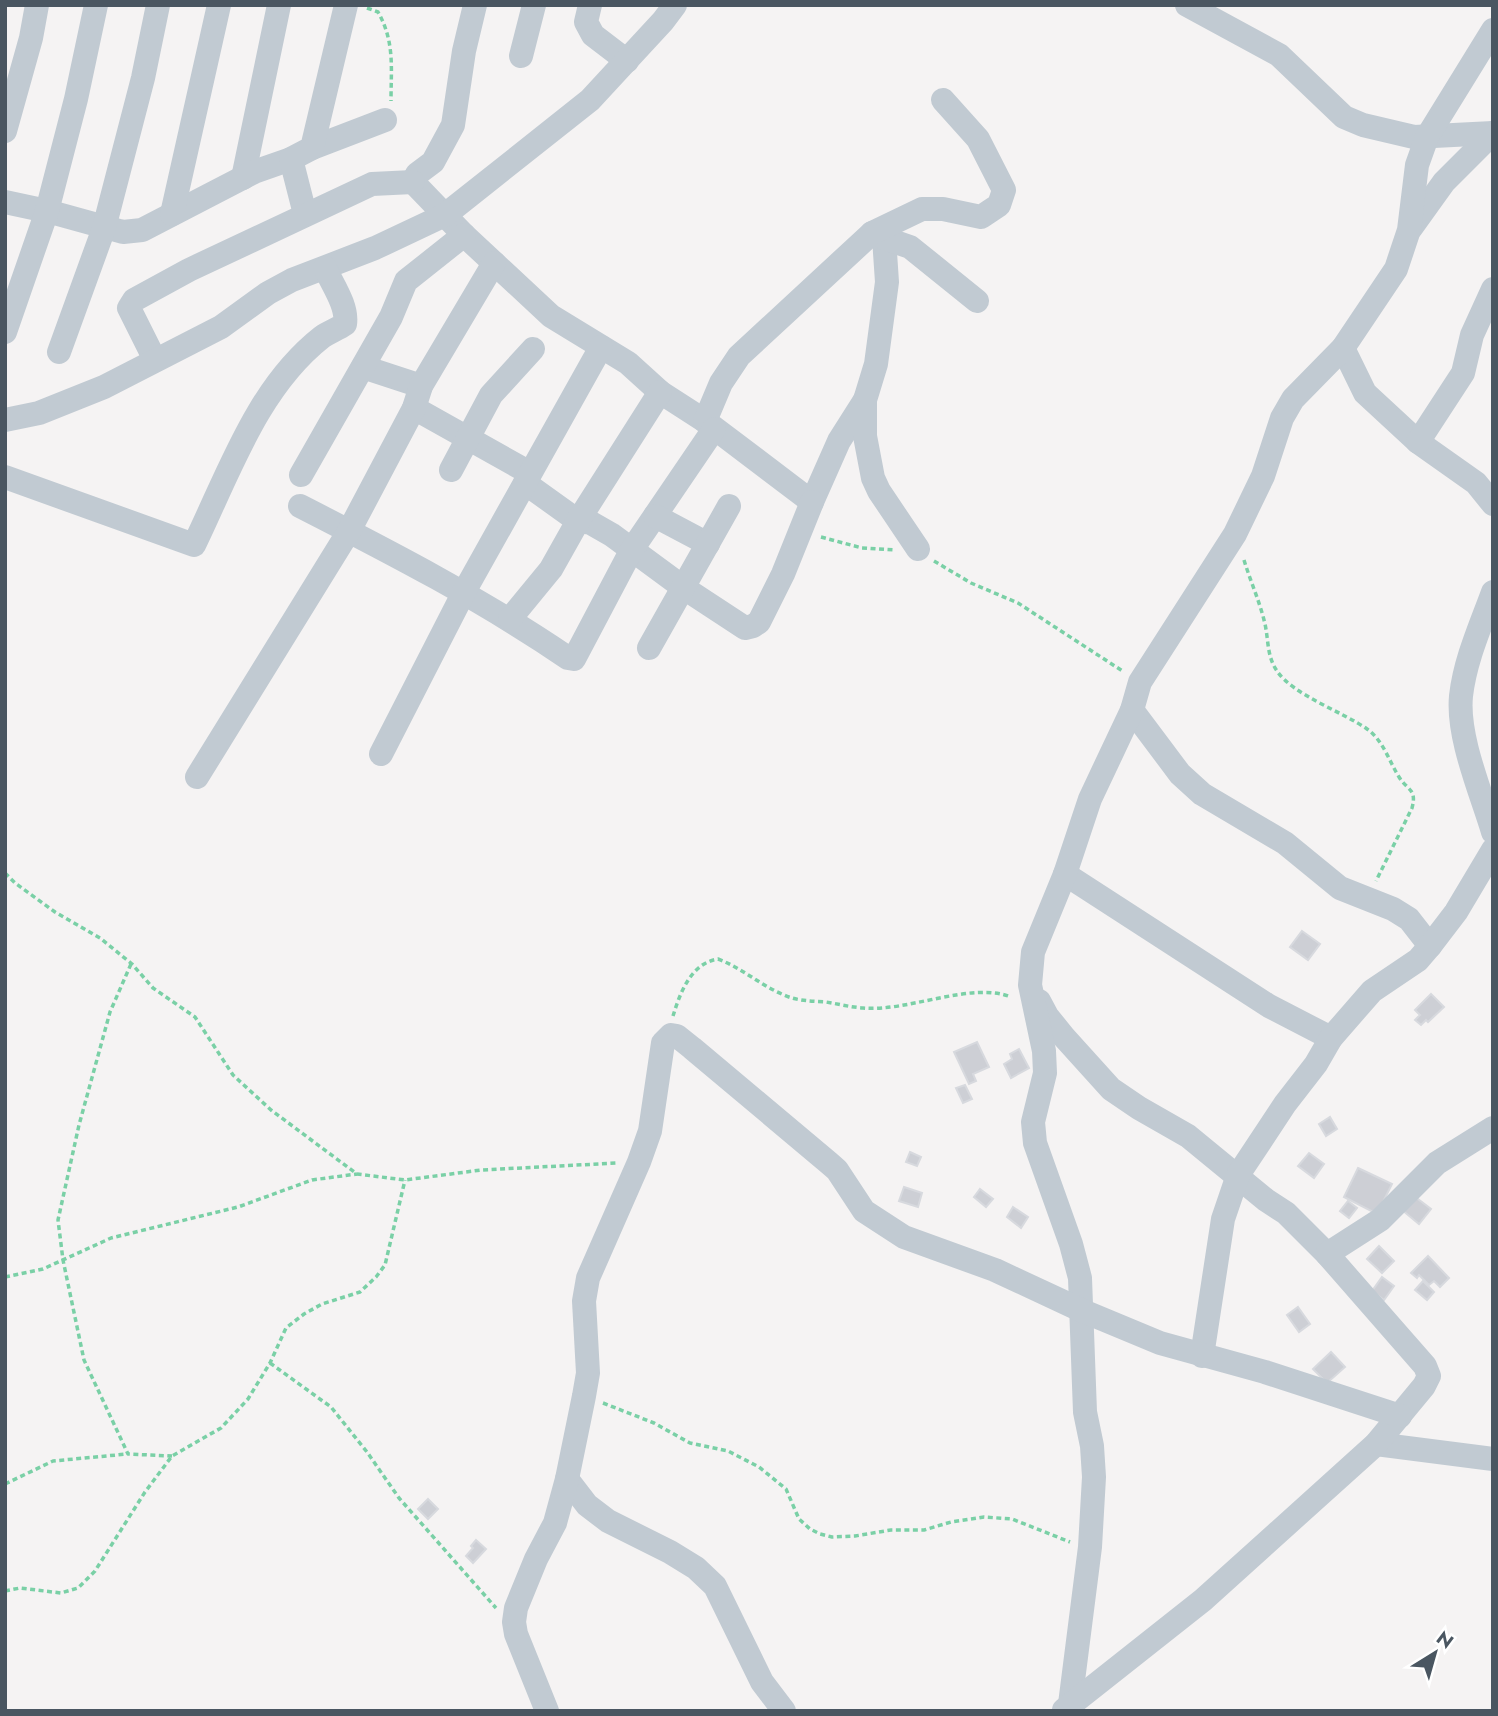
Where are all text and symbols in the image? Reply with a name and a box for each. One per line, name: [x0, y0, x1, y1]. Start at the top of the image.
north arrow: [1400, 1618, 1470, 1688]
text: N: [1431, 1624, 1459, 1655]

